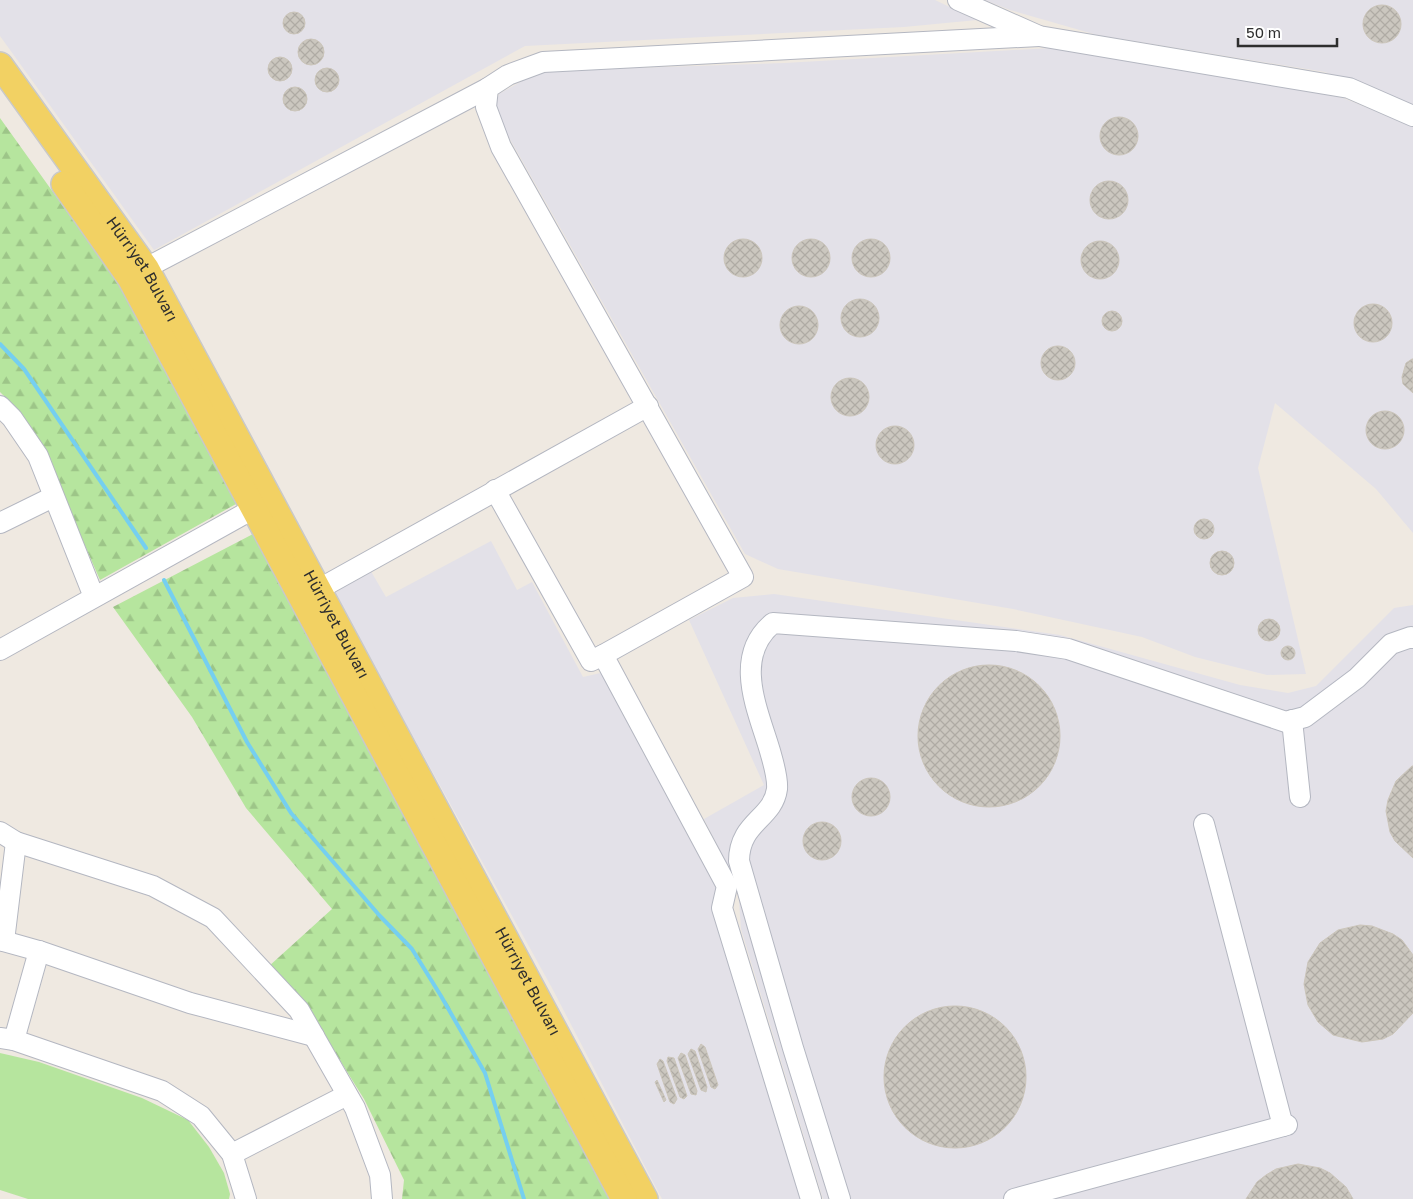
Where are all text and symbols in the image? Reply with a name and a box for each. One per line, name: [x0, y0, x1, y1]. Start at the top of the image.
scale bar: [1238, 15, 1337, 47]
text: 50 m: [1246, 23, 1281, 41]
street label: Hürriyet Bulvarı: [102, 212, 183, 325]
street label: Hürriyet Bulvarı: [300, 566, 374, 682]
street label: Hürriyet Bulvarı: [491, 923, 565, 1039]

